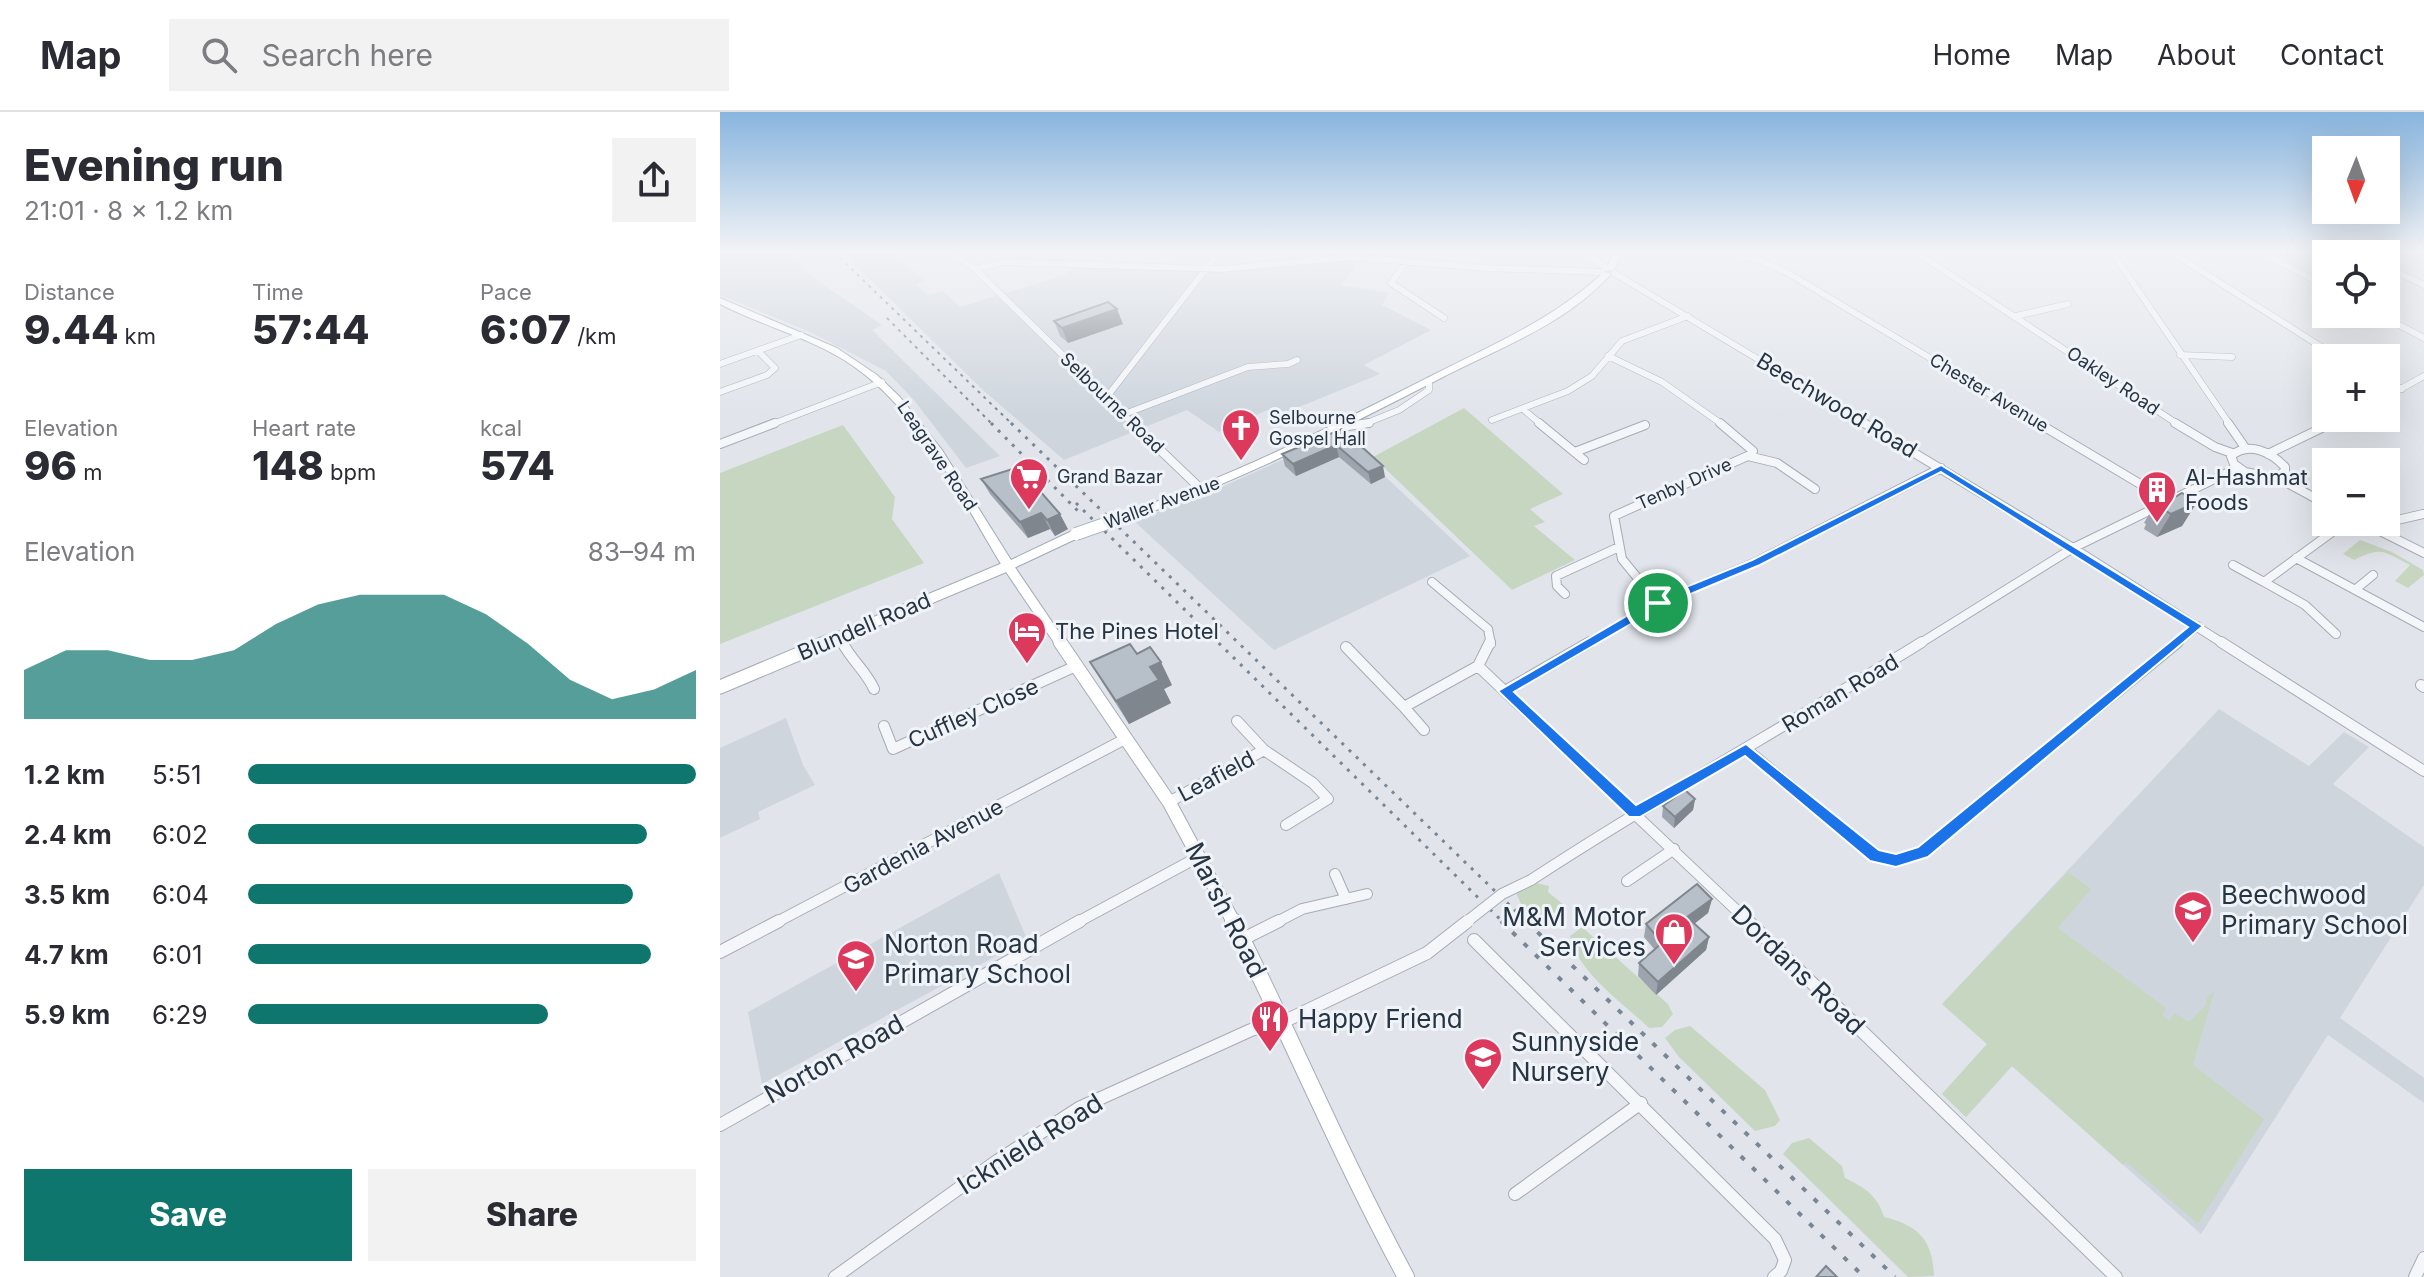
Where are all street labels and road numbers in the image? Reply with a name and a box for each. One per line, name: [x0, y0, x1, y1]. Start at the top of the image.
street label: Oakley Road: [2063, 342, 2163, 419]
street label: Beechwood Road: [1752, 347, 1922, 463]
street label: Selbourne Road: [1056, 348, 1168, 457]
street label: Chester Avenue: [1926, 349, 2053, 436]
street label: Leagrave Road: [893, 397, 982, 514]
street label: Tenby Drive: [1633, 453, 1735, 514]
street label: Waller Avenue: [1101, 472, 1222, 533]
street label: Blundell Road: [794, 586, 934, 666]
street label: Roman Road: [1777, 648, 1903, 738]
street label: Cuffley Close: [904, 673, 1042, 753]
street label: Leafield: [1173, 745, 1259, 807]
street label: Gardenia Avenue: [839, 793, 1007, 899]
street label: Marsh Road: [1179, 837, 1274, 982]
street label: Dordans Road: [1725, 898, 1871, 1041]
street label: Norton Road: [759, 1008, 909, 1110]
street label: Icknield Road: [951, 1087, 1108, 1200]

